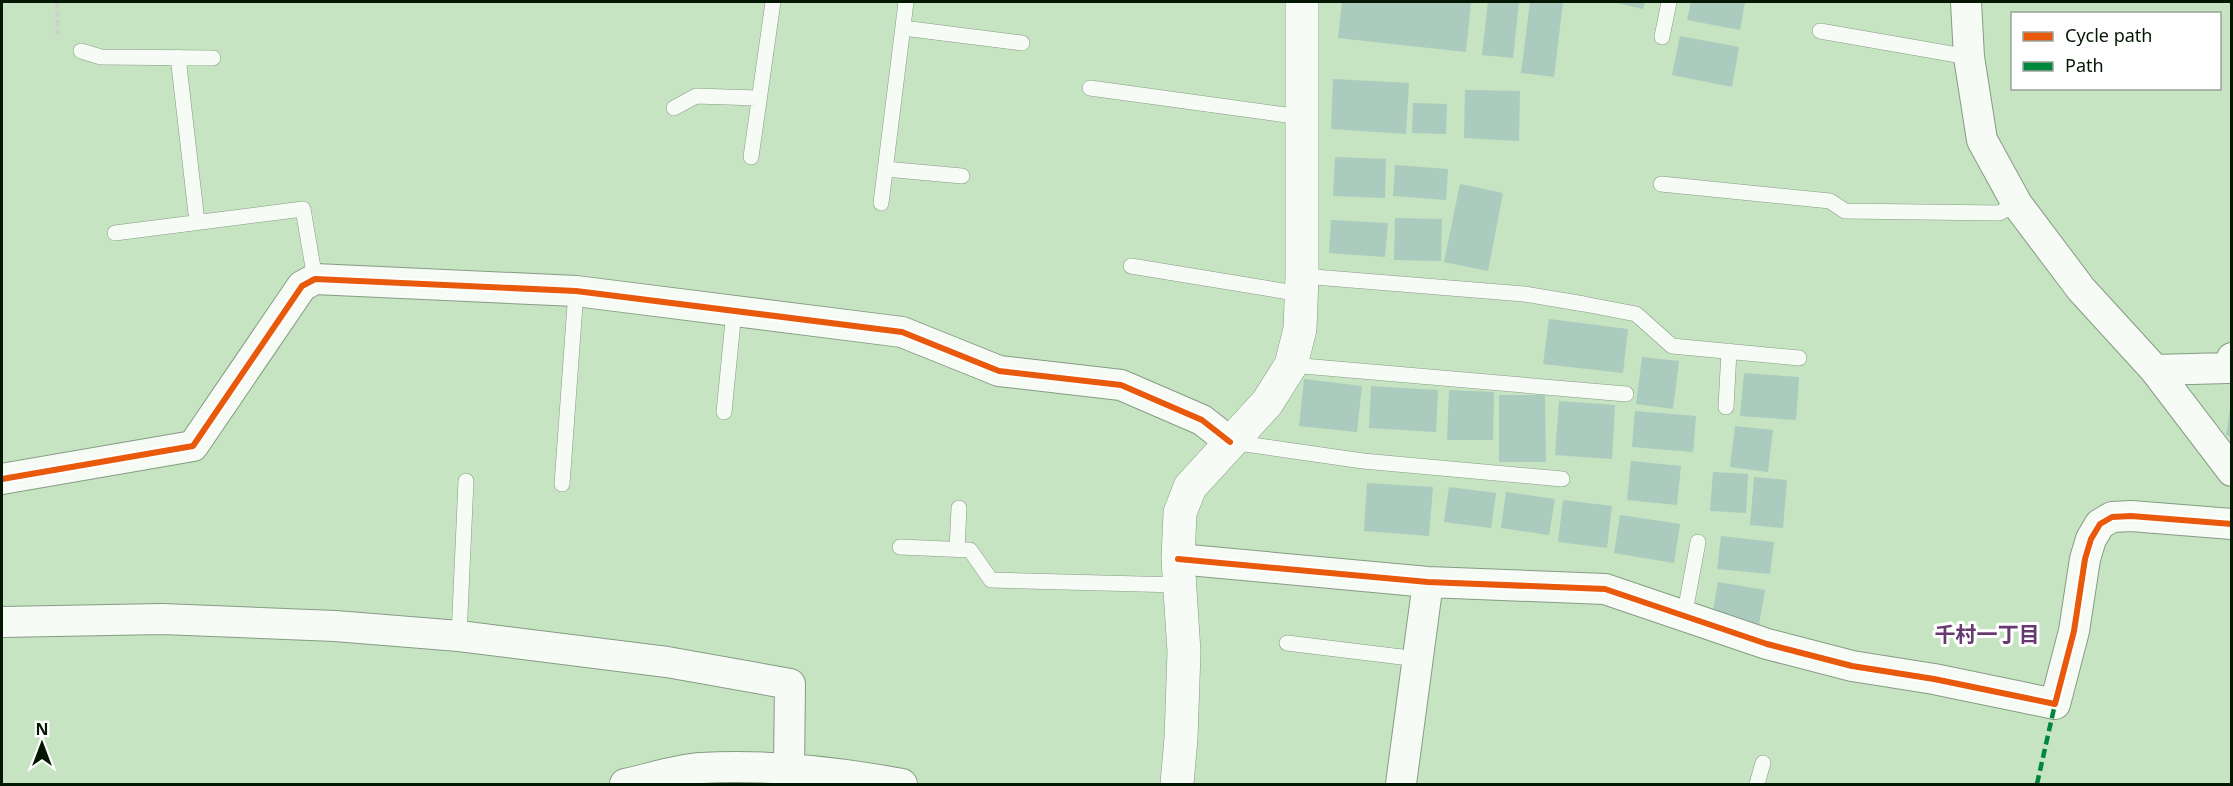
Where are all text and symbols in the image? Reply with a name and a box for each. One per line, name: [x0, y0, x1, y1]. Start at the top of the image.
legend: [2011, 12, 2221, 90]
text: Cycle path: [2065, 23, 2152, 47]
text: Path: [2065, 53, 2104, 77]
district label: 千村一丁目: [1935, 620, 2040, 648]
north arrow: [12, 714, 72, 774]
text: N: [35, 718, 49, 740]

